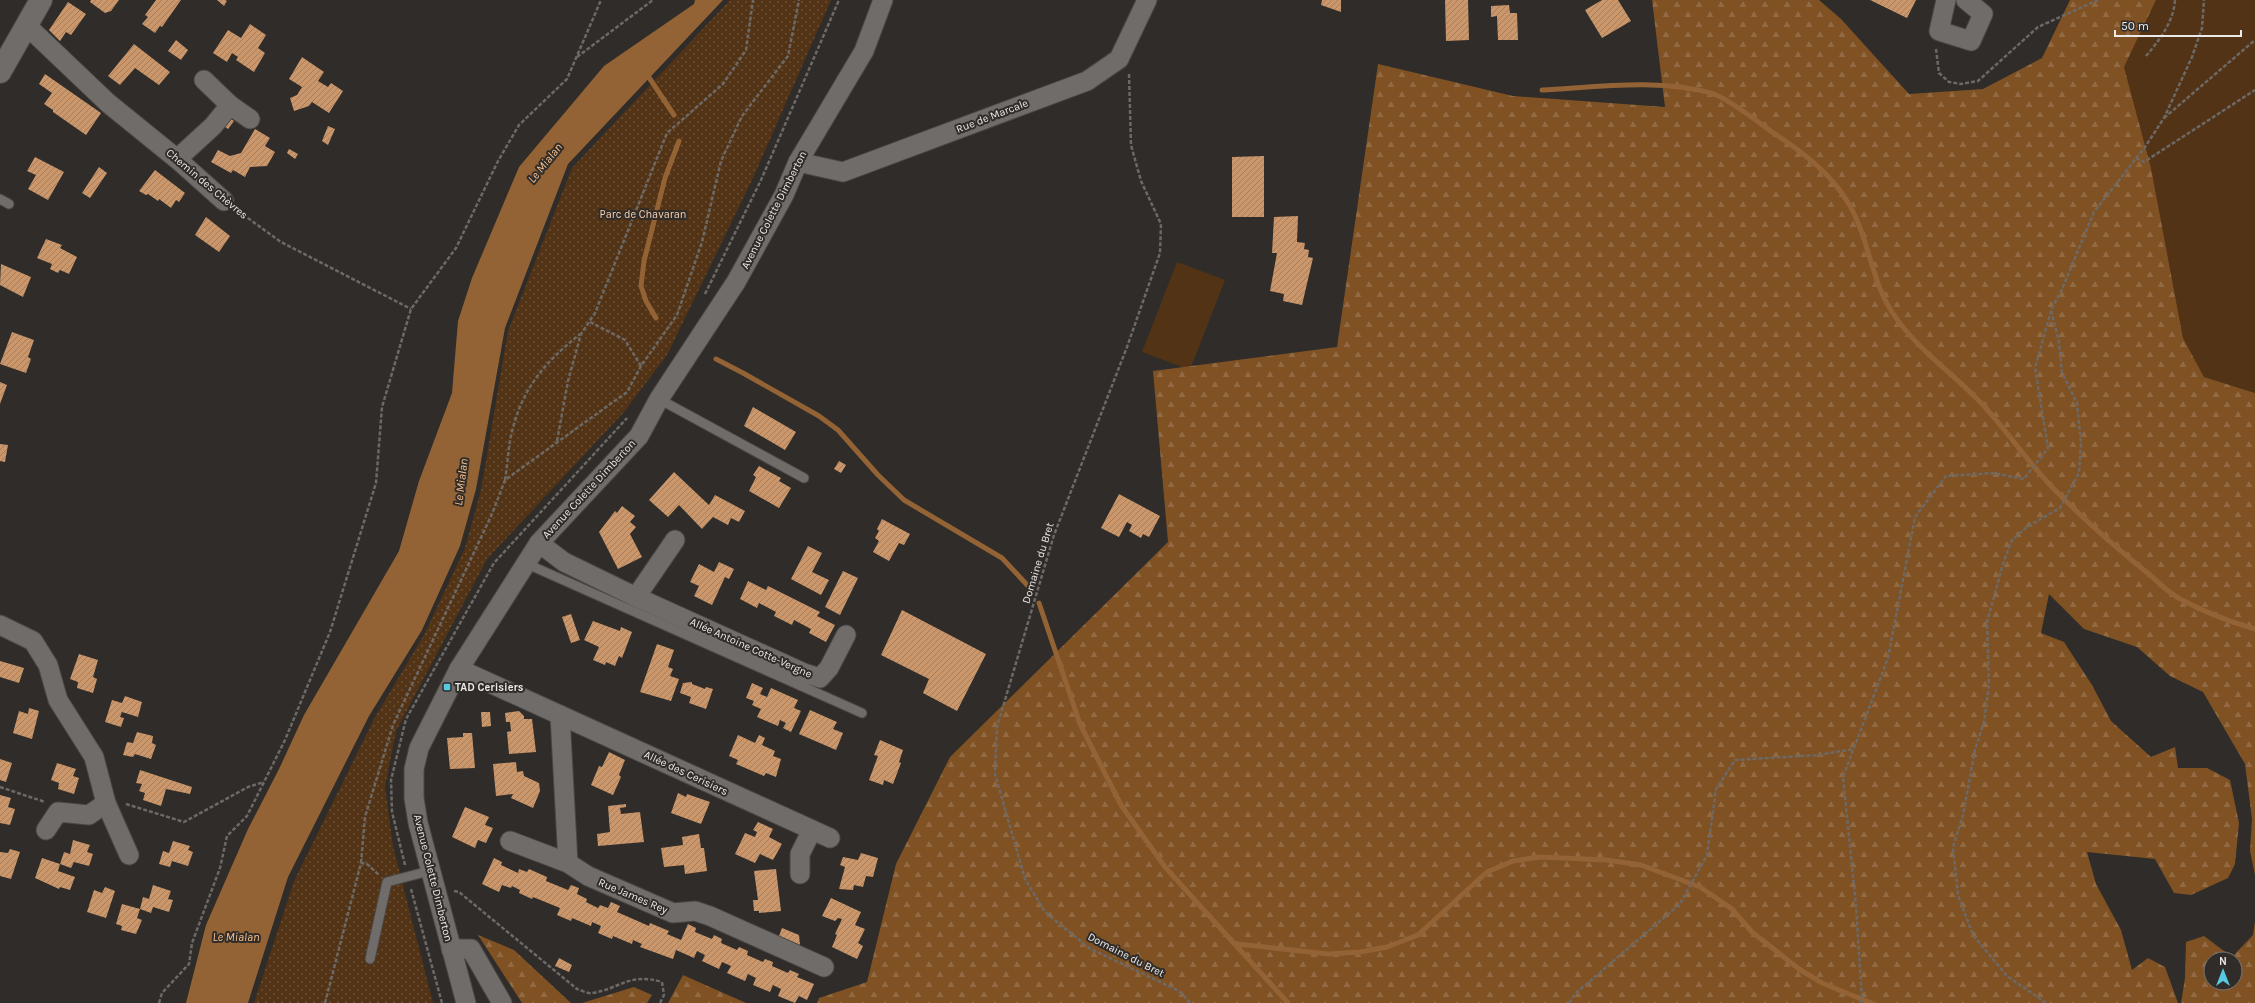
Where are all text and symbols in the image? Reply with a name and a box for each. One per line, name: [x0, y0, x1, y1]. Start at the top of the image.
scale bar: [2115, 12, 2241, 38]
text: 50 m: [2121, 19, 2149, 33]
street label: Rue de Marcale: [954, 96, 1030, 136]
water label: Le Mialan: [525, 140, 565, 186]
street label: Chemin des Chèvres: [164, 146, 251, 222]
street label: Avenue Colette Dimberton: [739, 149, 809, 271]
park label: Parc de Chavaran: [600, 208, 686, 221]
street label: Avenue Colette Dimberton: [540, 437, 638, 541]
water label: Le Mialan: [451, 458, 471, 506]
street label: Domaine du Bret: [1019, 521, 1057, 605]
street label: Allée Antoine Cotte-Vergne: [688, 615, 814, 681]
place label: TAD Cerisiers: [455, 681, 524, 694]
marker: TAD Cerisiers: [442, 682, 452, 692]
street label: Allée des Cerisiers: [642, 748, 730, 798]
street label: Avenue Colette Dimberton: [411, 813, 455, 943]
street label: Rue James Rey: [596, 876, 670, 916]
water label: Le Mialan: [212, 930, 260, 944]
street label: Domaine du Bret: [1086, 930, 1166, 980]
north arrow: [2203, 951, 2243, 991]
text: N: [2219, 955, 2227, 968]

